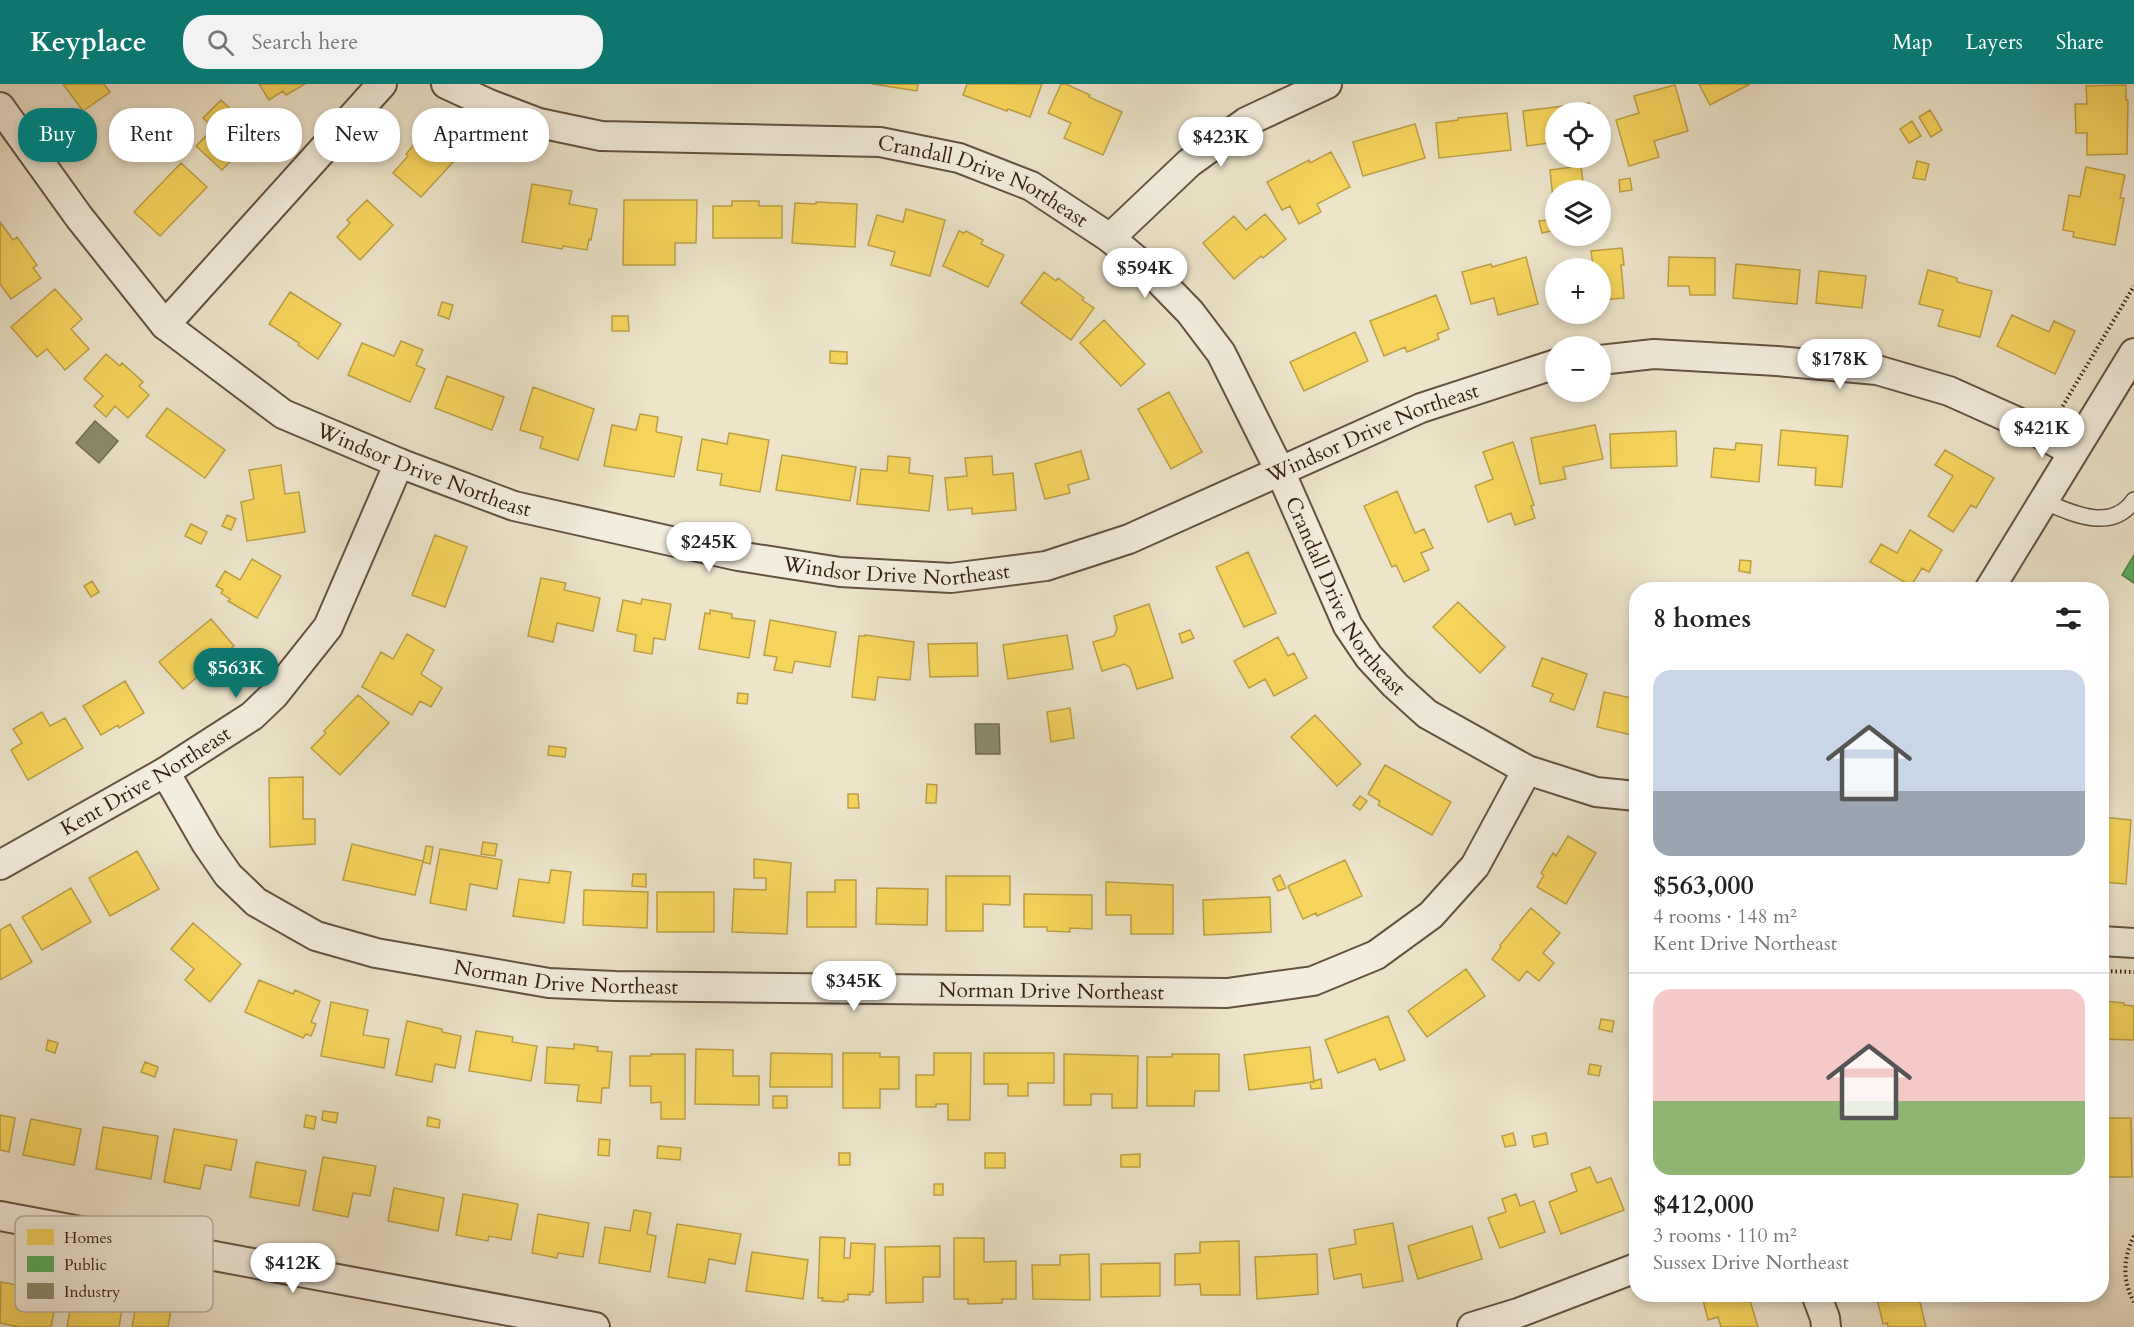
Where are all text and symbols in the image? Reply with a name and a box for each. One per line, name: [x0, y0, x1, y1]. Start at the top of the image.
search box: [183, 15, 603, 69]
text: Keyplace: [30, 23, 147, 61]
icon: search: [204, 26, 237, 59]
text: Search here: [252, 27, 358, 57]
text: Map: [1893, 28, 1933, 57]
text: Layers: [1966, 28, 2023, 57]
text: Share: [2056, 28, 2104, 57]
map controls: [1545, 102, 1611, 402]
button: locate: [1545, 102, 1611, 168]
chip: Buy: [18, 108, 97, 162]
chip: Rent: [109, 108, 194, 162]
chip: Filters: [206, 108, 302, 162]
chip: New: [314, 108, 400, 162]
chip: Apartment: [412, 108, 549, 162]
pin: $423K: [1179, 117, 1263, 168]
text: $423K: [1192, 123, 1250, 150]
street label: Crandall Drive Northeast: [875, 128, 1094, 235]
button: layers: [1545, 180, 1611, 246]
pin: $594K: [1103, 248, 1187, 299]
text: $594K: [1116, 254, 1174, 281]
button: +: [1545, 258, 1611, 324]
button: −: [1545, 336, 1611, 402]
pin: $178K: [1798, 339, 1882, 390]
text: $178K: [1811, 345, 1869, 372]
street label: Windsor Drive Northeast: [1261, 376, 1483, 491]
pin: $421K: [2000, 408, 2084, 459]
text: $421K: [2013, 414, 2071, 441]
street label: Windsor Drive Northeast: [311, 415, 534, 524]
street label: Crandall Drive Northeast: [1278, 492, 1412, 703]
pin: $245K: [667, 522, 751, 573]
text: $245K: [680, 528, 738, 555]
street label: Windsor Drive Northeast: [780, 549, 1012, 593]
text: 8 homes: [1653, 601, 1751, 636]
icon: filters: [2052, 602, 2085, 635]
pin: $563K: [194, 648, 278, 699]
text: $563K: [207, 654, 265, 681]
icon: home: [1815, 709, 1923, 817]
street label: Kent Drive Northeast: [55, 719, 237, 843]
text: $563,000: [1653, 868, 1754, 903]
text: 4 rooms · 148 m²: [1653, 903, 1797, 930]
text: Kent Drive Northeast: [1653, 930, 1837, 957]
street label: Norman Drive Northeast: [452, 953, 678, 1002]
pin: $345K: [812, 961, 896, 1012]
text: $345K: [825, 967, 883, 994]
street label: Norman Drive Northeast: [938, 976, 1164, 1007]
icon: home: [1815, 1028, 1923, 1136]
text: $412,000: [1653, 1187, 1754, 1222]
legend: [15, 1216, 213, 1312]
text: 3 rooms · 110 m²: [1653, 1222, 1797, 1249]
text: Homes: [64, 1227, 112, 1249]
pin: $412K: [251, 1243, 335, 1294]
text: $412K: [264, 1249, 322, 1276]
text: Sussex Drive Northeast: [1653, 1249, 1849, 1276]
text: Public: [64, 1254, 107, 1276]
text: Industry: [64, 1281, 121, 1303]

